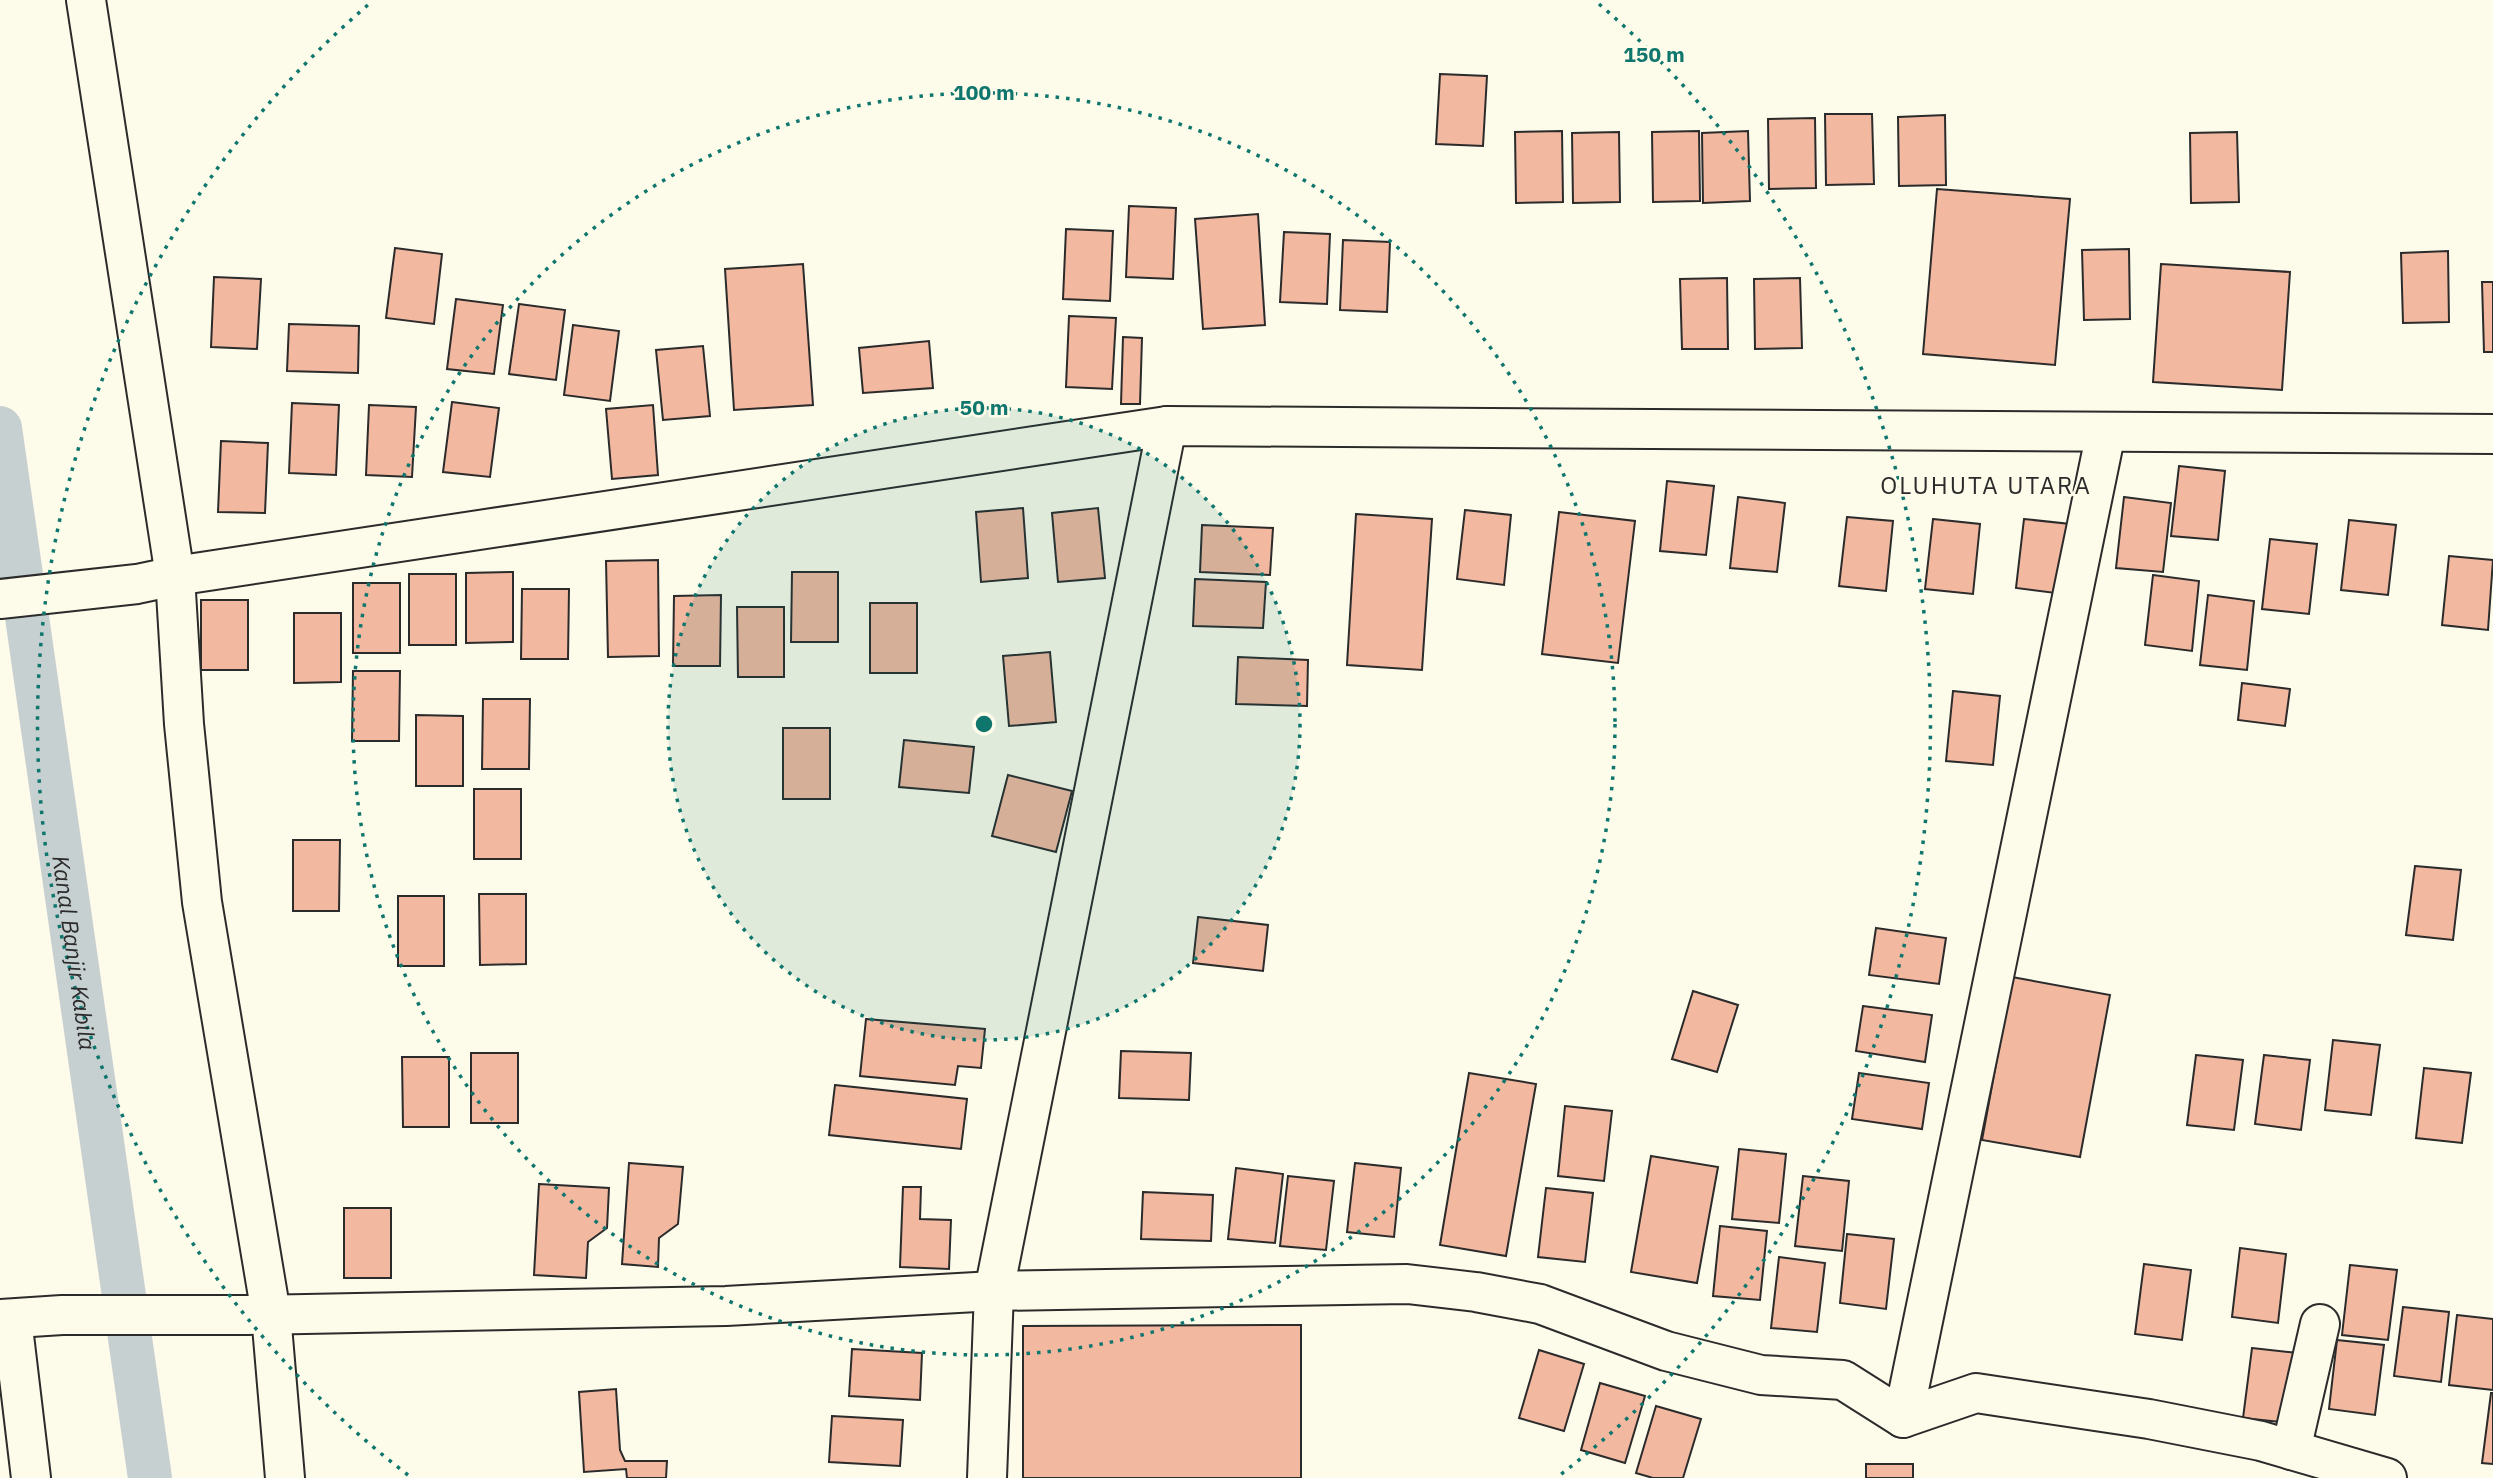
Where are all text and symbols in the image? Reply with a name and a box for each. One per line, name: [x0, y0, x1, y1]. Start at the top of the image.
text: 150 m: [1623, 40, 1685, 68]
text: 100 m: [953, 78, 1015, 106]
text: 50 m: [960, 393, 1008, 421]
district label: OLUHUTA UTARA: [1880, 469, 2092, 501]
centre of rings: [972, 712, 996, 736]
water label: Kanal Banjir Kabila: [46, 853, 104, 1052]

